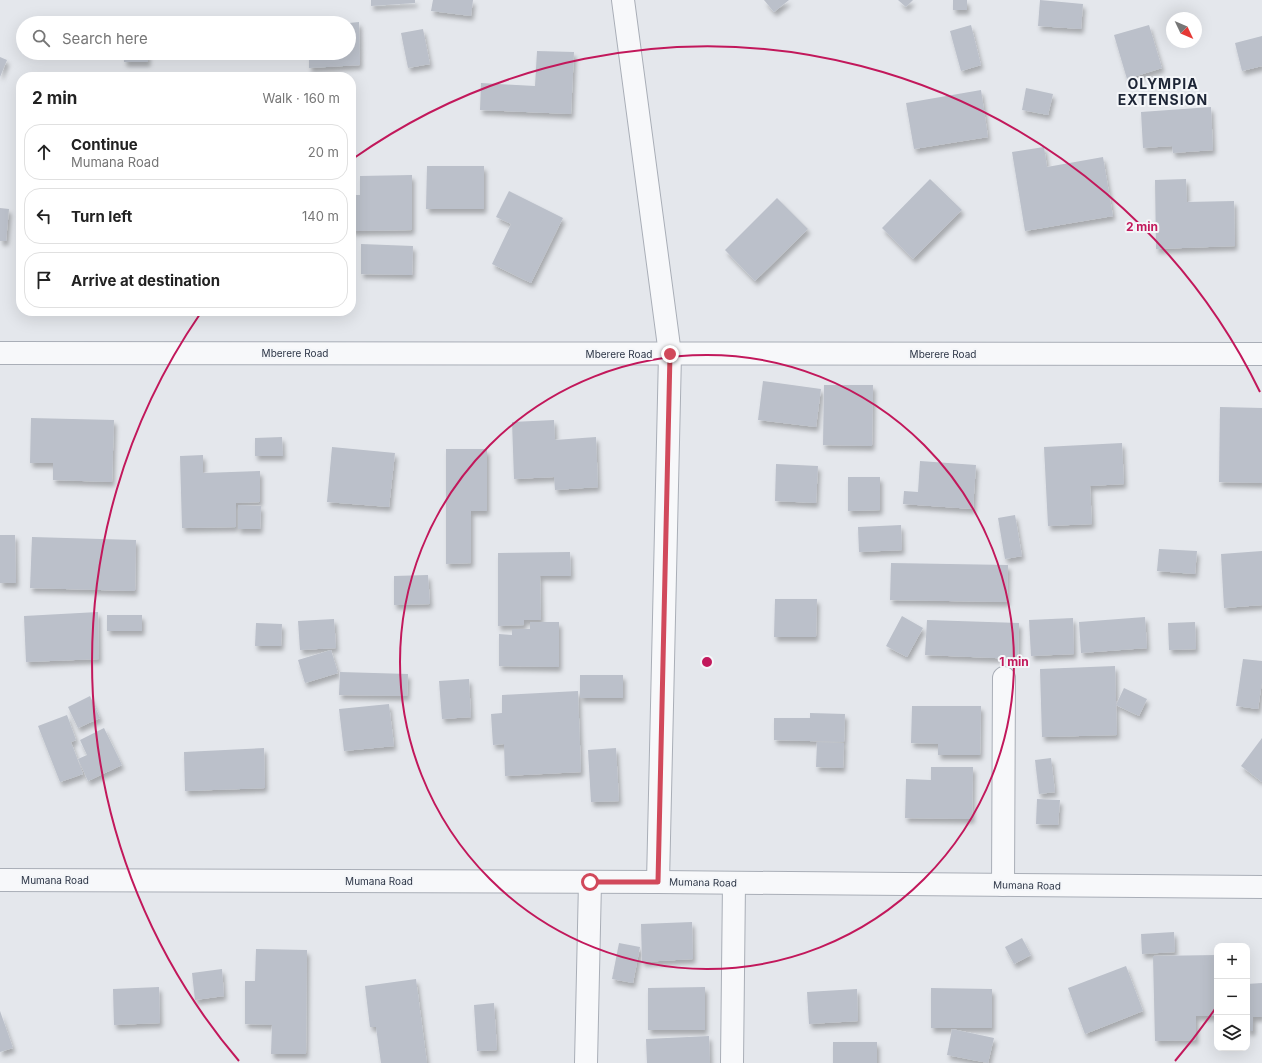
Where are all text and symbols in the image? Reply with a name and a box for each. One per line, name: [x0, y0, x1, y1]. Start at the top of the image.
north arrow: [1166, 12, 1202, 48]
search box: [16, 16, 356, 60]
icon: search: [30, 27, 52, 49]
text: Search here: [62, 29, 148, 48]
district label: OLYMPIA EXTENSION: [1118, 75, 1208, 108]
text: 2 min: [32, 88, 77, 108]
text: Walk · 160 m: [263, 90, 340, 106]
text: Continue: [71, 135, 138, 154]
icon: ahead: [33, 141, 55, 163]
text: 20 m: [308, 144, 339, 160]
text: Mumana Road: [71, 154, 159, 170]
icon: left: [33, 205, 55, 227]
text: Turn left: [71, 207, 132, 226]
text: 140 m: [302, 208, 339, 224]
text: 2 min: [1126, 219, 1158, 234]
icon: arrive: [33, 269, 55, 291]
text: Arrive at destination: [71, 271, 220, 290]
route end: [661, 345, 679, 363]
street label: Mberere Road: [262, 347, 328, 359]
street label: Mberere Road: [586, 348, 652, 360]
street label: Mberere Road: [910, 348, 976, 360]
text: 1 min: [999, 654, 1029, 669]
centre of rings: [700, 655, 714, 669]
route start: [581, 873, 599, 891]
street label: Mumana Road: [21, 874, 89, 886]
street label: Mumana Road: [345, 875, 413, 887]
street label: Mumana Road: [669, 875, 737, 889]
street label: Mumana Road: [993, 878, 1061, 892]
map controls: [1214, 943, 1250, 1051]
button: +: [1214, 943, 1250, 979]
button: −: [1214, 979, 1250, 1015]
button: layers: [1214, 1015, 1250, 1051]

